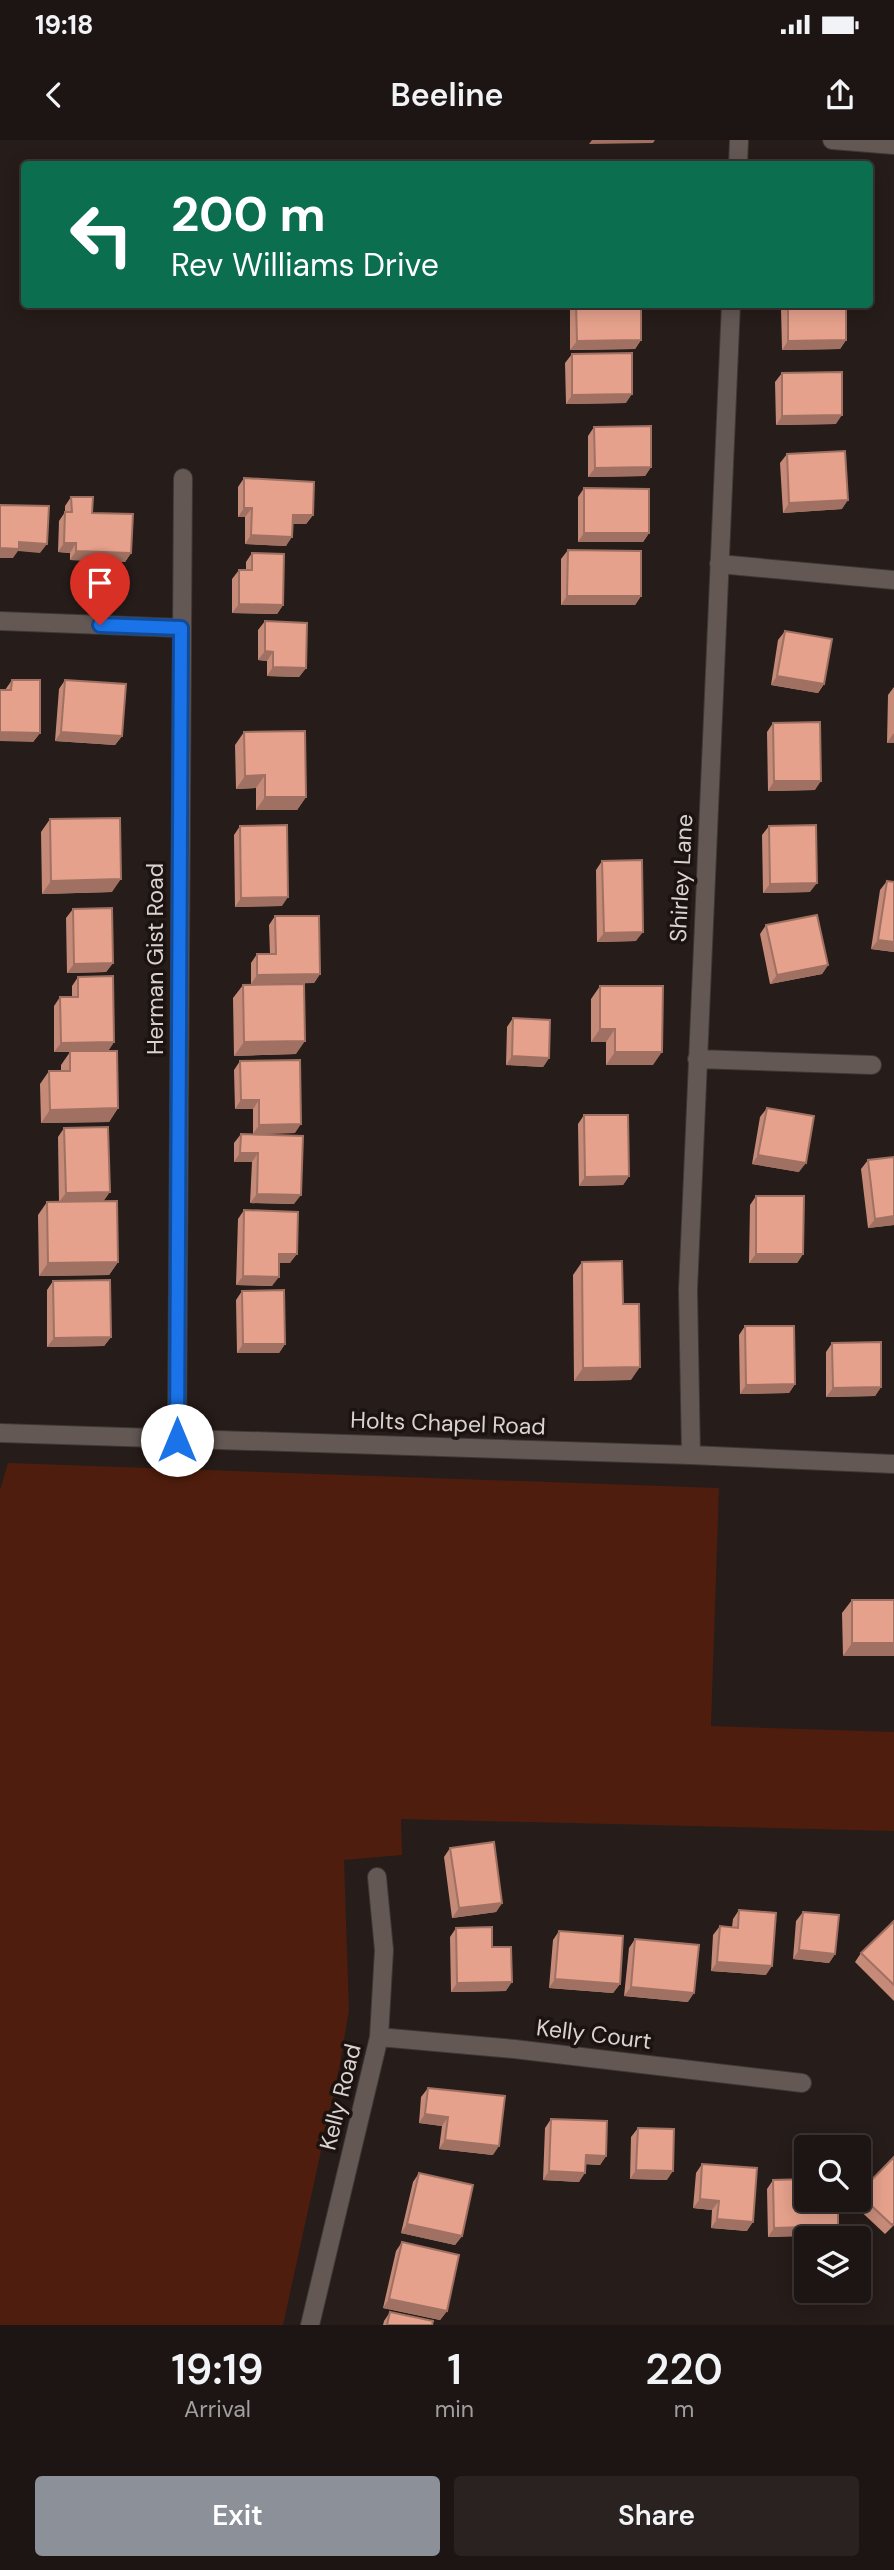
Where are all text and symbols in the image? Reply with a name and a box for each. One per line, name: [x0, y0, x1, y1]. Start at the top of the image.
text: 19:18: [35, 8, 94, 42]
text: Beeline: [391, 74, 503, 116]
icon: back: [35, 76, 73, 114]
icon: share: [821, 76, 859, 114]
text: 200 m: [171, 182, 326, 246]
icon: left: [56, 189, 147, 280]
text: Rev Williams Drive: [171, 244, 439, 286]
pin: [70, 553, 130, 625]
icon: arrive: [81, 564, 119, 602]
street label: Shirley Lane: [663, 813, 699, 943]
street label: Herman Gist Road: [140, 863, 170, 1055]
position arrow: [140, 1403, 214, 1477]
street label: Holts Chapel Road: [350, 1405, 546, 1441]
street label: Kelly Court: [535, 2012, 653, 2056]
street label: Kelly Road: [312, 2041, 368, 2153]
map controls: [794, 2135, 871, 2303]
button: search: [794, 2135, 871, 2212]
button: layers: [794, 2226, 871, 2303]
text: 19:19: [171, 2342, 264, 2397]
text: 1: [447, 2342, 462, 2397]
text: 220: [645, 2342, 723, 2397]
text: Arrival: [184, 2394, 251, 2424]
text: min: [435, 2394, 474, 2424]
text: m: [674, 2394, 694, 2424]
button: Exit: [35, 2476, 440, 2556]
button: Share: [454, 2476, 859, 2556]

